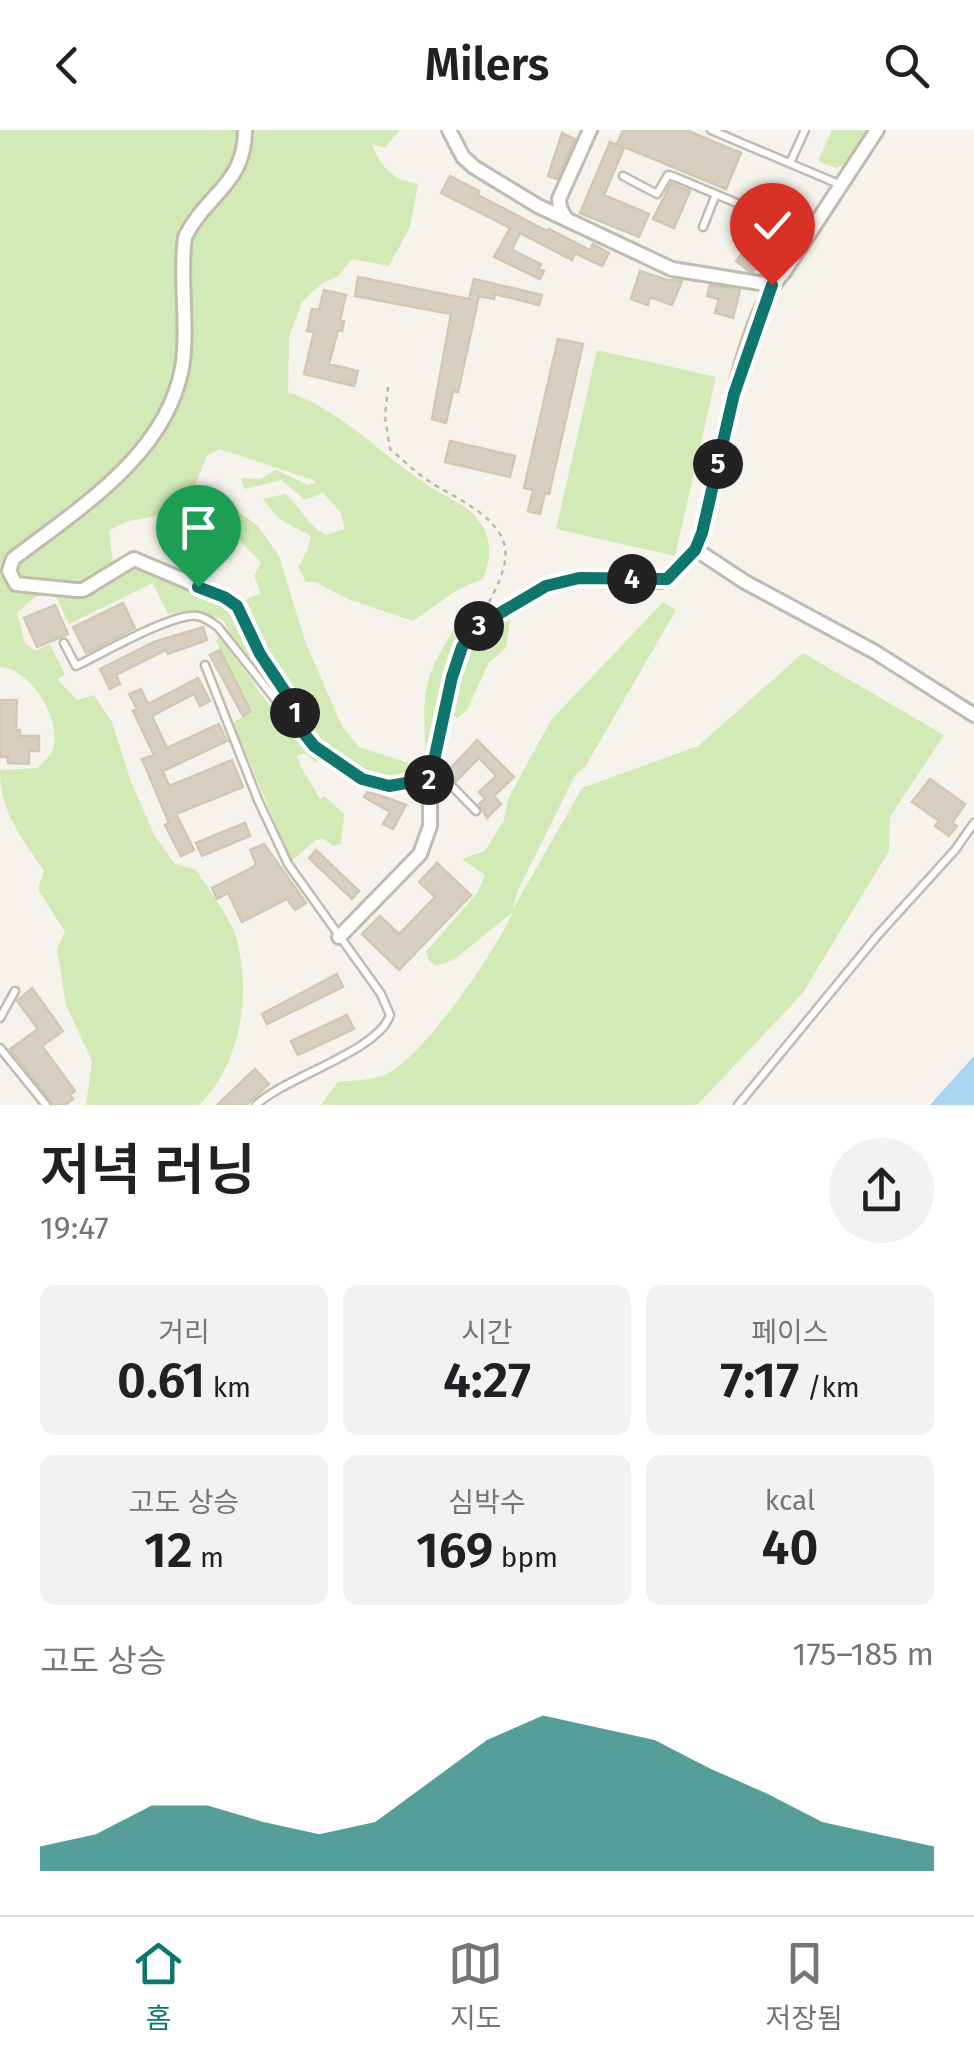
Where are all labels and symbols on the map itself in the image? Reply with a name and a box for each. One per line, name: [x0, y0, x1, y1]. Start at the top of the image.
pin: [730, 183, 815, 286]
pin: 5: [693, 439, 743, 489]
pin: [156, 485, 241, 588]
pin: 4: [607, 554, 657, 604]
pin: 3: [454, 601, 504, 651]
pin: 1: [270, 688, 320, 738]
pin: 2: [404, 755, 454, 805]

